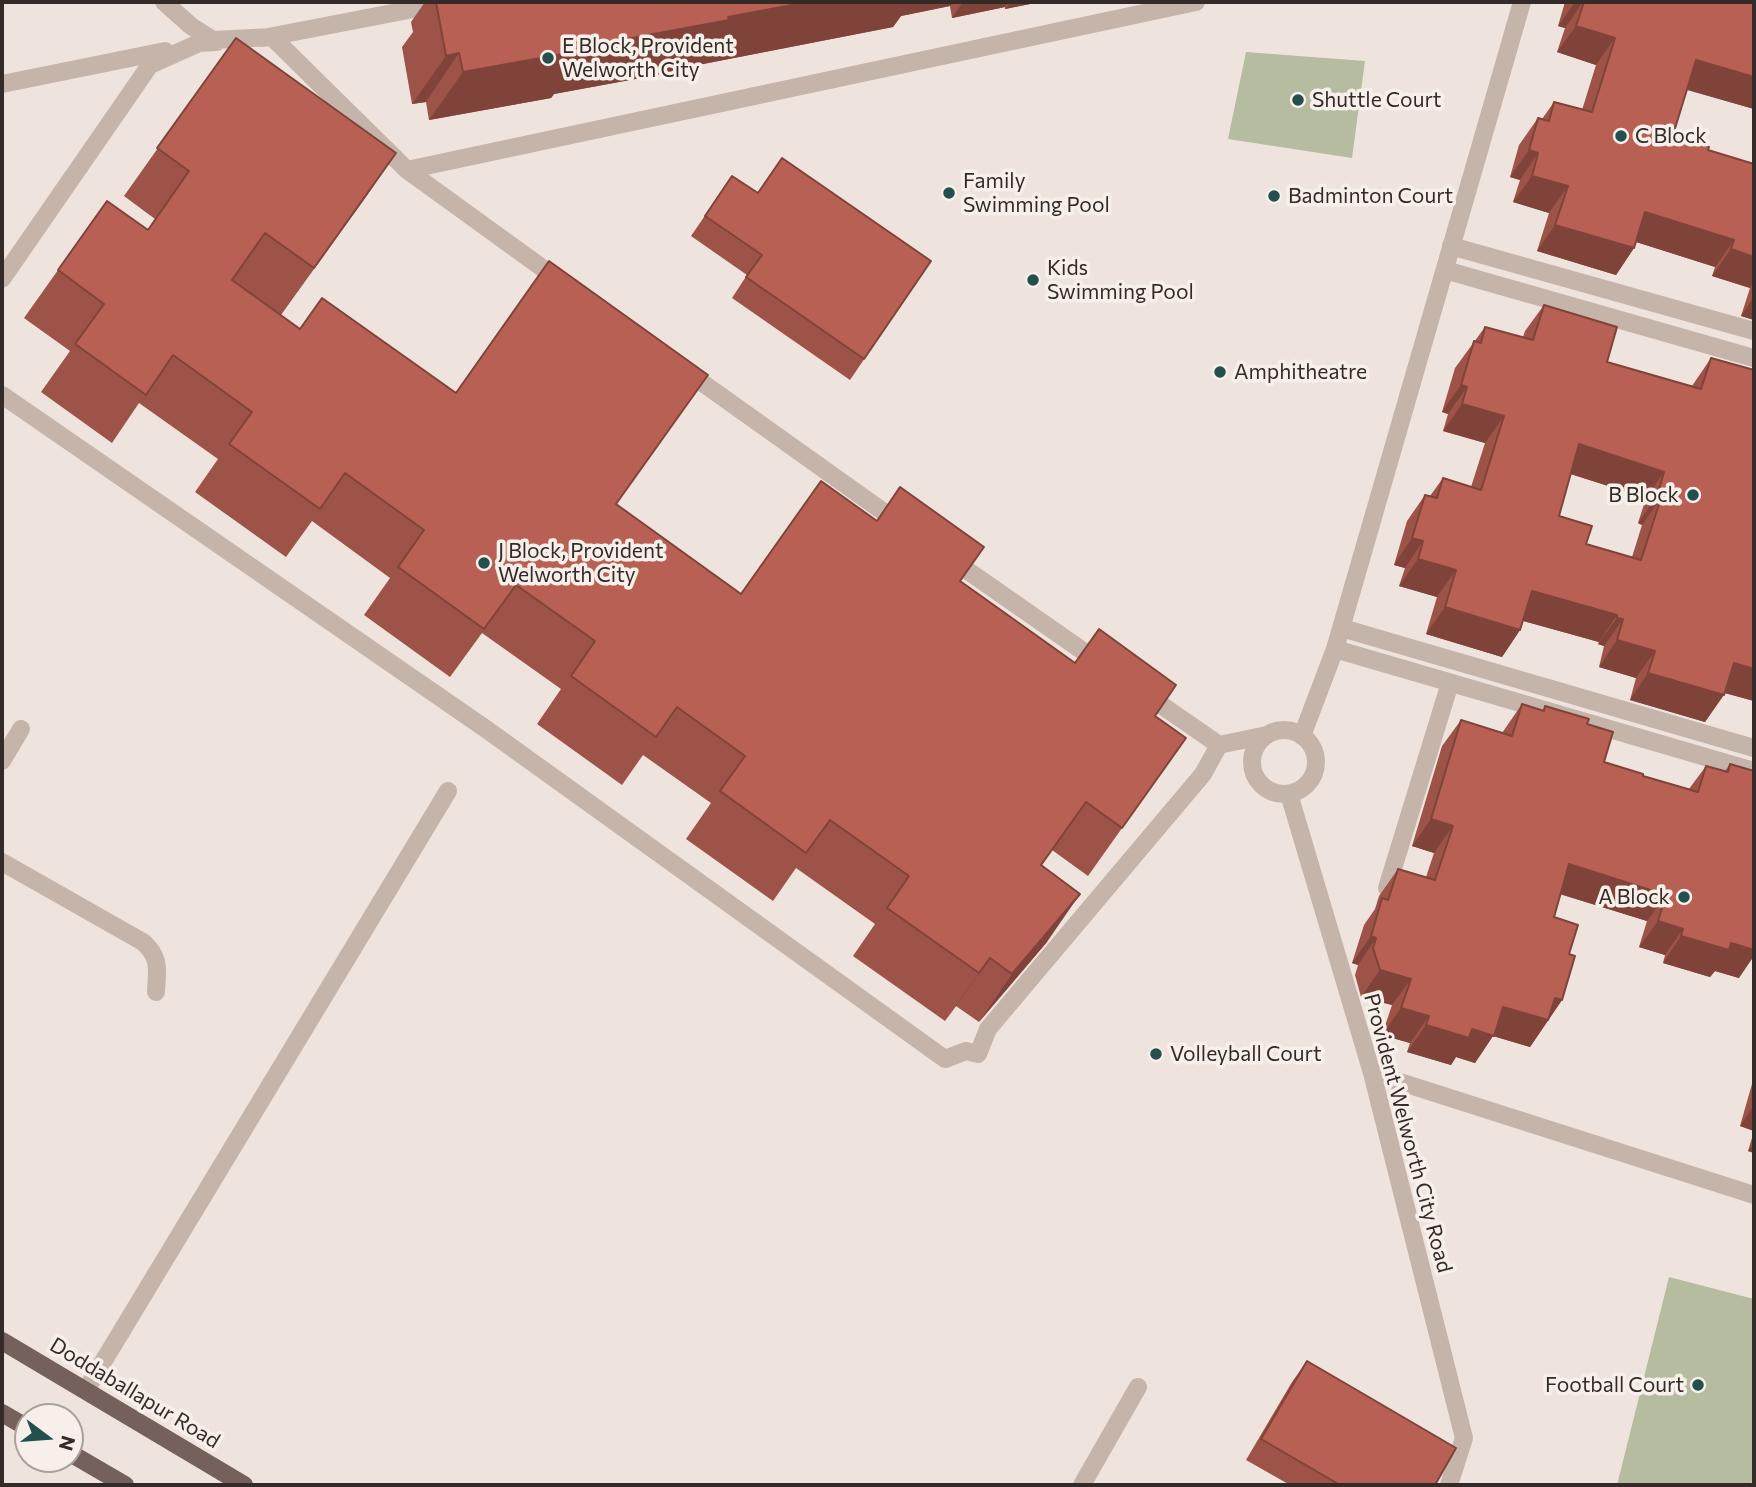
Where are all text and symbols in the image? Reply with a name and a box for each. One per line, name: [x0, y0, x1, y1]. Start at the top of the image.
place label: E Block, Provident Welworth City: [562, 33, 734, 83]
marker: E Block, Provident Welworth City: [540, 50, 556, 66]
place label: Shuttle Court: [1312, 87, 1441, 113]
marker: Shuttle Court: [1290, 92, 1306, 108]
place label: C Block: [1635, 123, 1707, 149]
marker: C Block: [1613, 128, 1629, 144]
place label: Family Swimming Pool: [963, 168, 1110, 218]
place label: Badminton Court: [1288, 183, 1453, 209]
marker: Family Swimming Pool: [941, 185, 957, 201]
marker: Badminton Court: [1266, 188, 1282, 204]
place label: Kids Swimming Pool: [1047, 255, 1194, 305]
marker: Kids Swimming Pool: [1025, 272, 1041, 288]
place label: Amphitheatre: [1234, 359, 1367, 385]
marker: Amphitheatre: [1212, 364, 1228, 380]
place label: B Block: [1608, 482, 1679, 508]
marker: B Block: [1685, 487, 1701, 503]
place label: J Block, Provident Welworth City: [498, 538, 664, 588]
marker: J Block, Provident Welworth City: [476, 555, 492, 571]
place label: A Block: [1598, 884, 1670, 910]
marker: A Block: [1676, 889, 1692, 905]
street label: Provident Welworth City Road: [1359, 991, 1457, 1275]
place label: Volleyball Court: [1170, 1041, 1322, 1067]
marker: Volleyball Court: [1148, 1046, 1164, 1062]
street label: Doddaballapur Road: [45, 1332, 225, 1454]
place label: Football Court: [1545, 1372, 1684, 1398]
marker: Football Court: [1690, 1377, 1706, 1393]
north arrow: [14, 1403, 84, 1473]
text: N: [55, 1433, 81, 1453]

